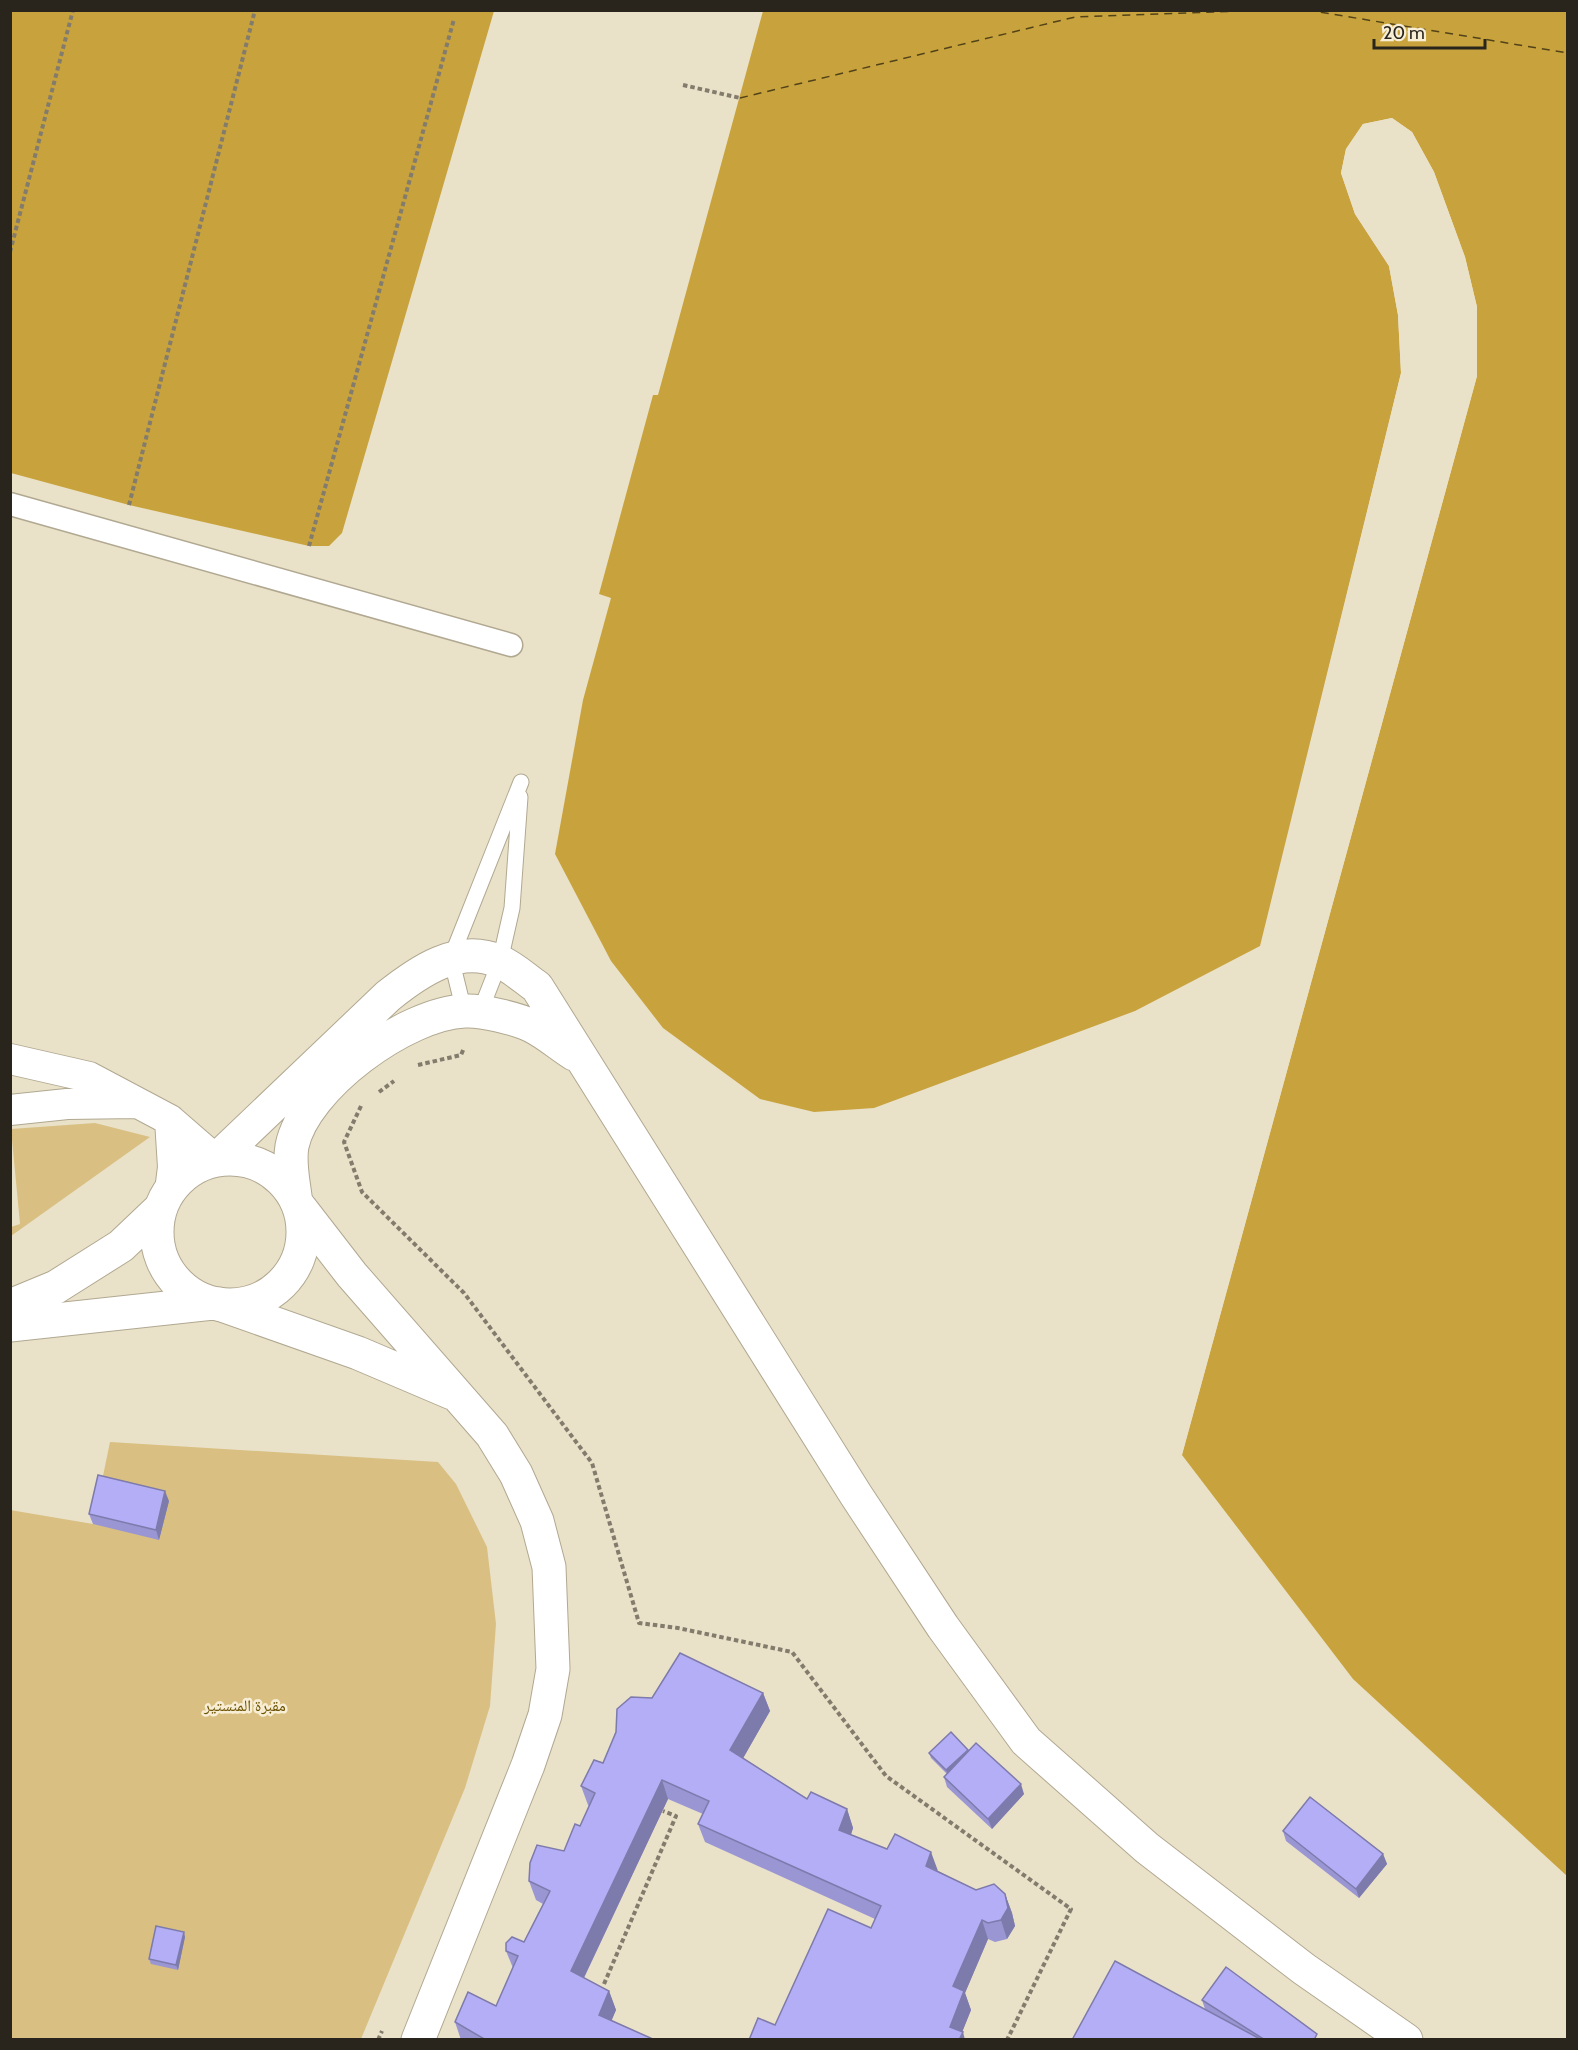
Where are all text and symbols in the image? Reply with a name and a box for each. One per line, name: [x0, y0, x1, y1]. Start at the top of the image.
scale bar: [1374, 12, 1485, 50]
text: 20 m: [1383, 22, 1425, 44]
park label: مقبرة المنستير: [203, 1696, 286, 1715]

